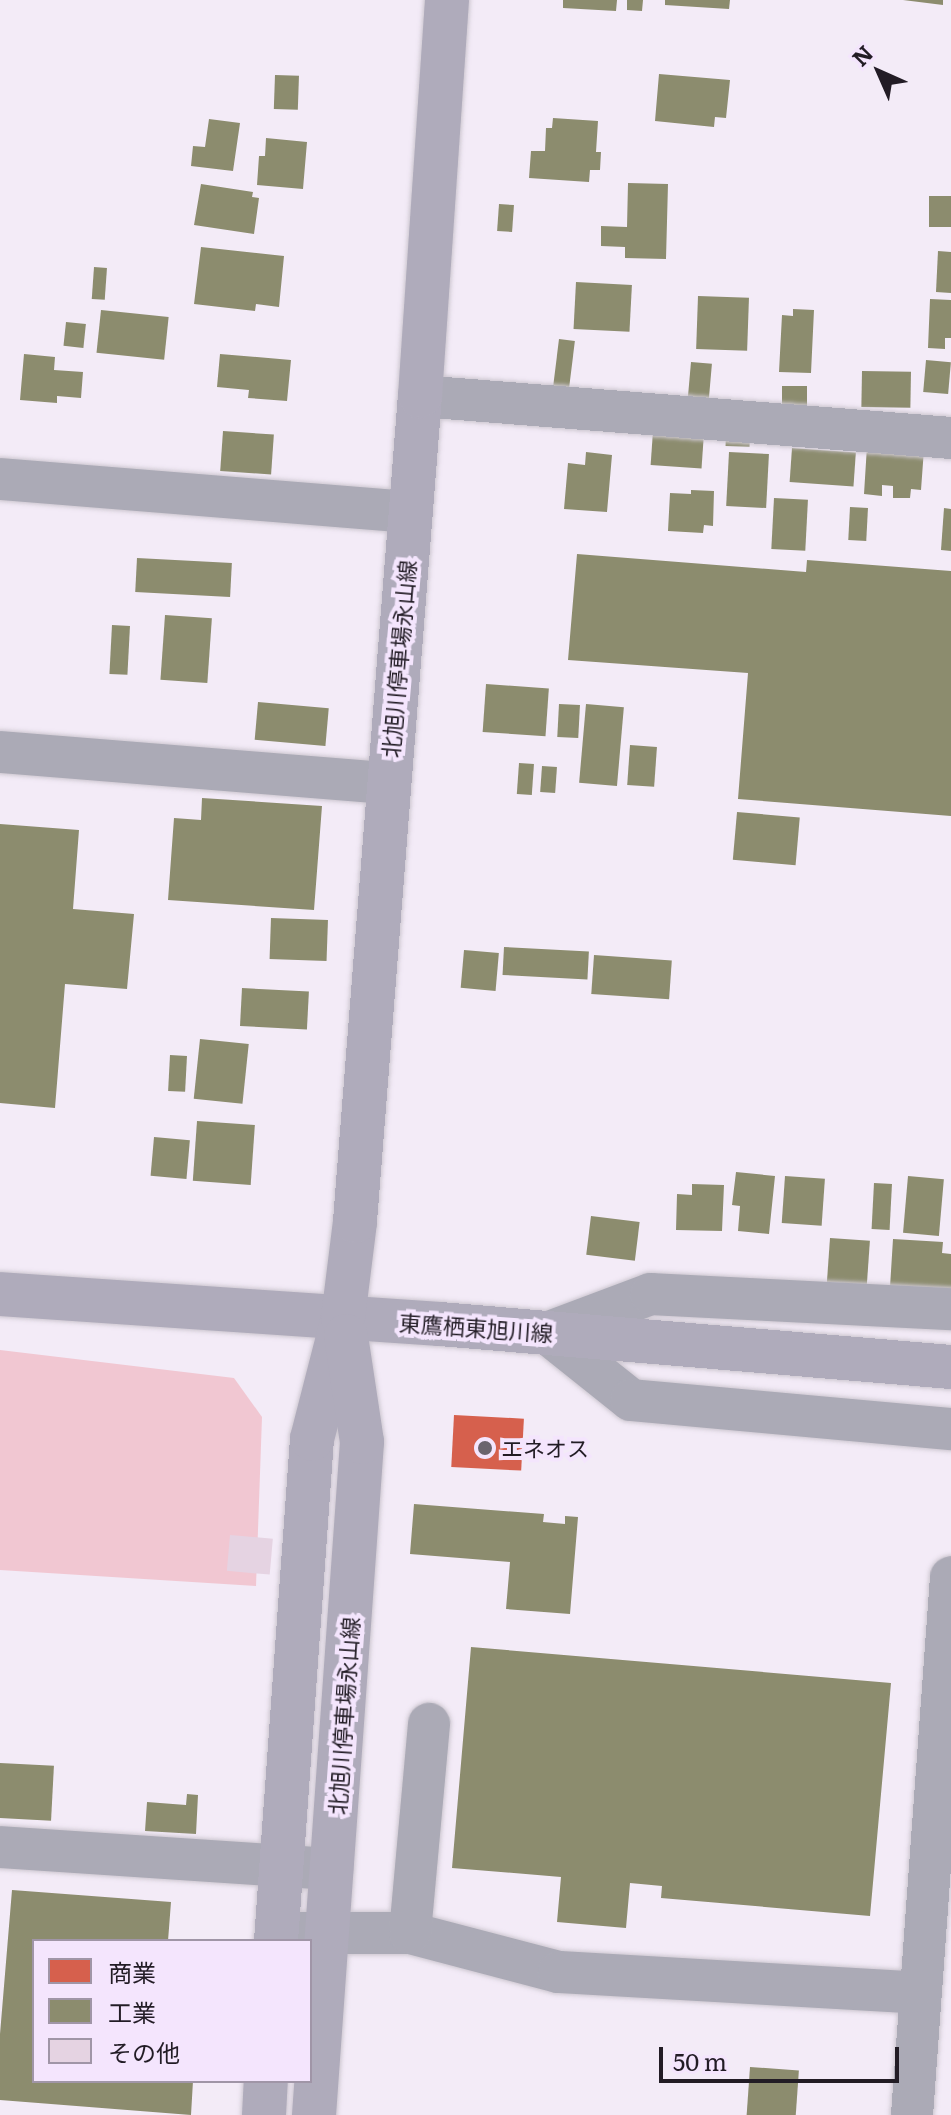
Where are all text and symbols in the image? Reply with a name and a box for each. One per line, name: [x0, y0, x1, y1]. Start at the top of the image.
north arrow: [839, 32, 919, 112]
text: N: [843, 36, 880, 73]
street label: 北旭川停車場永山線: [376, 559, 420, 759]
street label: 東鷹栖東旭川線: [398, 1308, 554, 1346]
place label: エネオス: [501, 1435, 589, 1461]
marker: エネオス: [476, 1439, 494, 1457]
street label: 北旭川停車場永山線: [323, 1616, 363, 1816]
legend: [32, 1939, 312, 2083]
text: 商業: [108, 1954, 156, 1989]
text: 工業: [108, 1994, 156, 2029]
scale bar: [663, 2031, 903, 2081]
text: その他: [108, 2034, 180, 2069]
text: 50 m: [673, 2043, 727, 2078]

